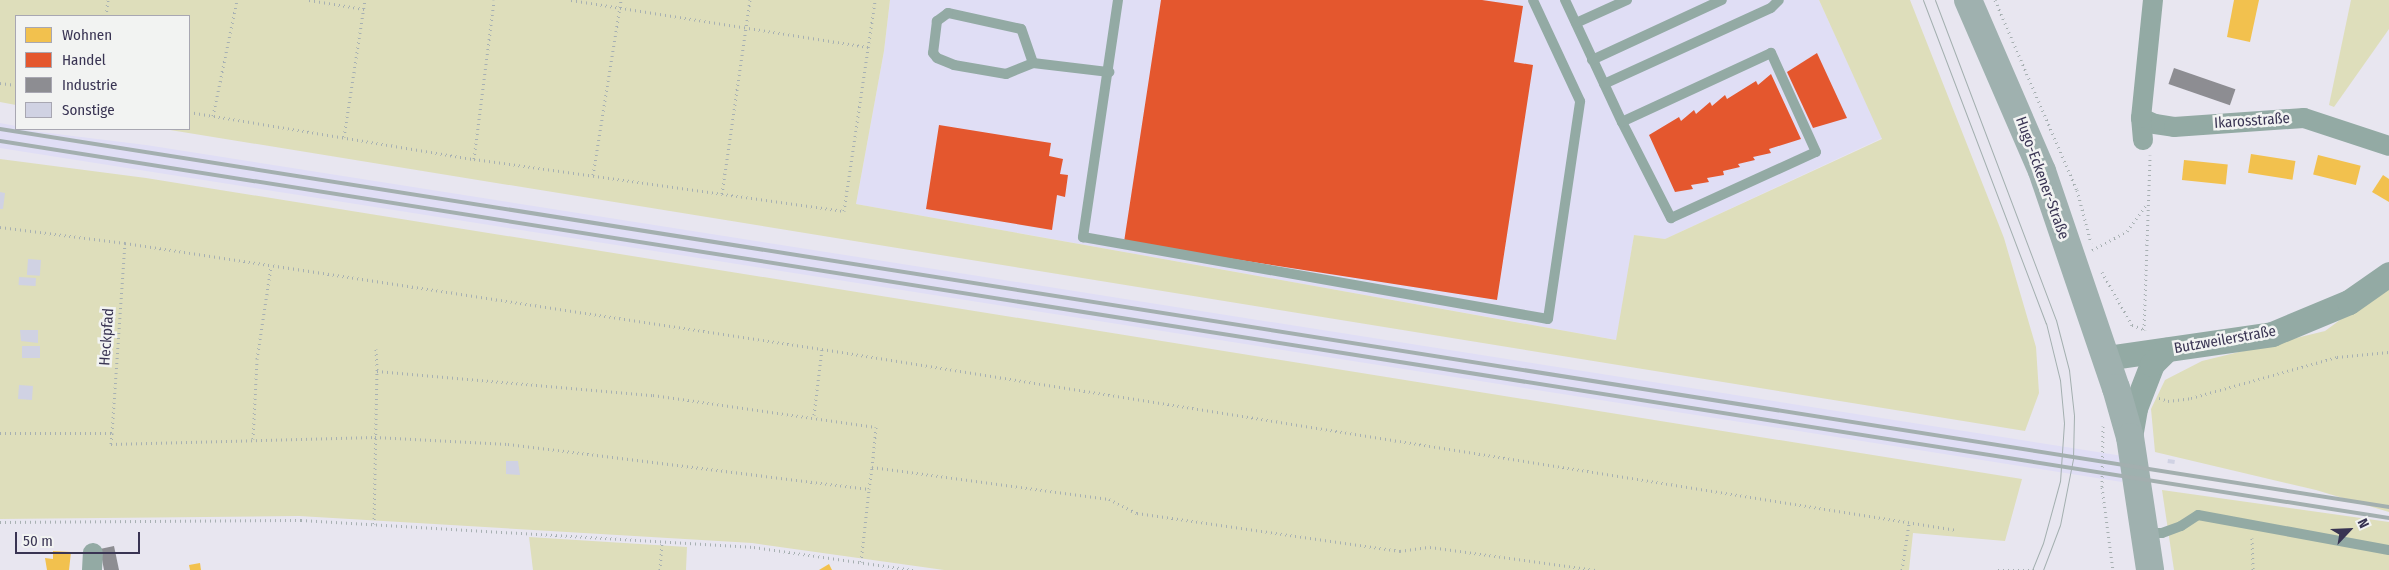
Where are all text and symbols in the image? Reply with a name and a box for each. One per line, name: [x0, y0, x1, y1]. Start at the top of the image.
legend: [15, 15, 190, 130]
text: Wohnen: [62, 26, 112, 44]
text: Handel: [62, 51, 106, 69]
text: Industrie: [62, 76, 117, 94]
text: Sonstige: [62, 101, 115, 119]
street label: Ikarosstraße: [2214, 109, 2290, 133]
street label: Hugo-Eckener-Straße: [2011, 114, 2073, 242]
street label: Heckpfad: [96, 308, 118, 366]
street label: Butzweilerstraße: [2173, 322, 2277, 358]
north arrow: [2324, 505, 2374, 555]
text: N: [2354, 516, 2373, 531]
scale bar: [18, 522, 142, 554]
text: 50 m: [23, 532, 53, 550]

